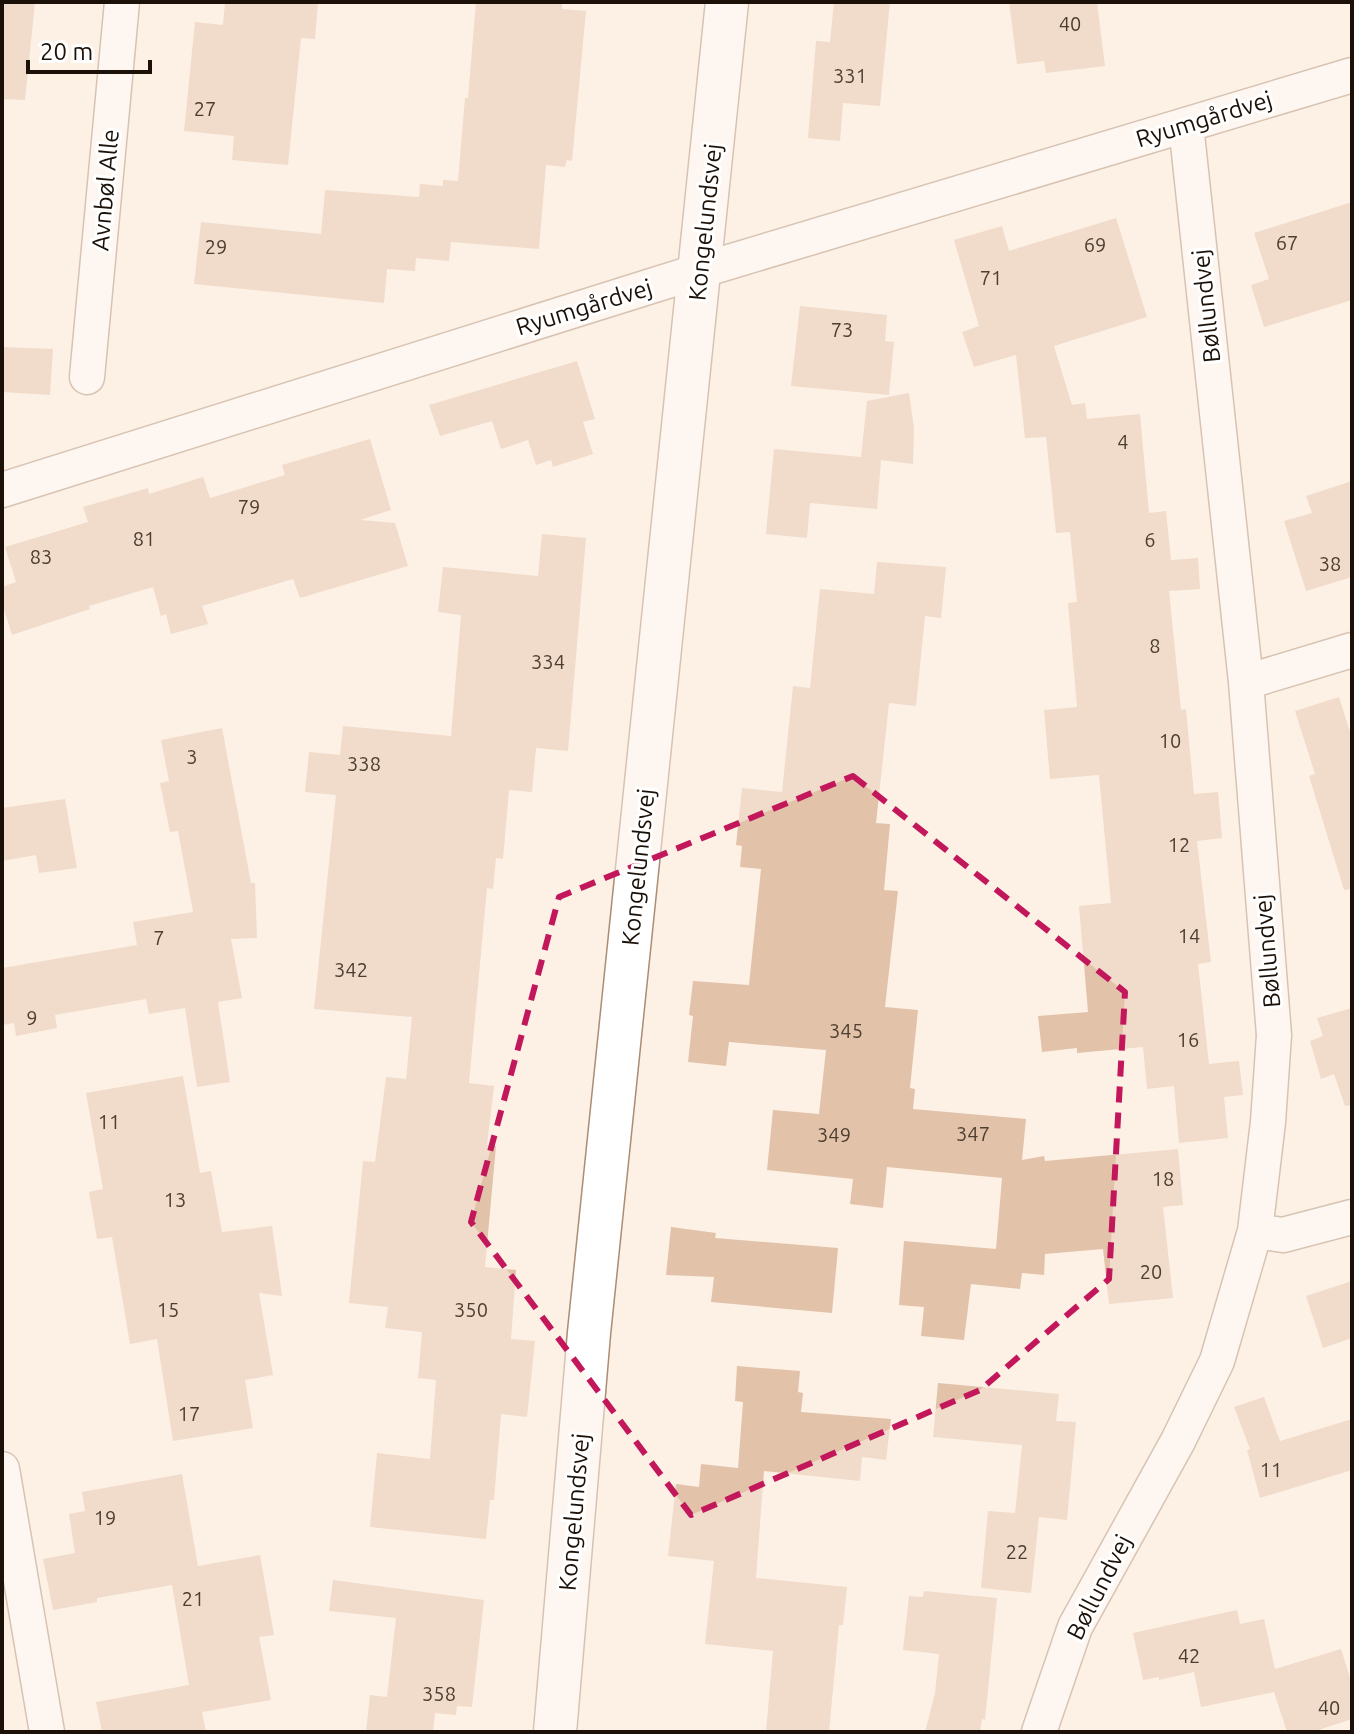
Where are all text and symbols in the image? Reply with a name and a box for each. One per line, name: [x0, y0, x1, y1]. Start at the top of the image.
house number: 40: [1059, 12, 1081, 35]
scale bar: [28, 24, 150, 74]
text: 20 m: [40, 38, 93, 65]
house number: 331: [833, 64, 867, 87]
street label: Ryumgårdvej: [1133, 85, 1275, 153]
house number: 27: [194, 97, 216, 120]
street label: Avnbøl Alle: [86, 128, 124, 252]
street label: Kongelundsvej: [683, 142, 727, 302]
house number: 67: [1276, 231, 1298, 254]
house number: 69: [1084, 233, 1106, 256]
house number: 29: [205, 235, 227, 258]
street label: Bøllundvej: [1187, 248, 1225, 364]
house number: 71: [980, 266, 1002, 289]
street label: Ryumgårdvej: [513, 273, 655, 341]
house number: 73: [831, 318, 853, 341]
house number: 4: [1117, 430, 1129, 453]
house number: 79: [238, 495, 260, 518]
house number: 81: [133, 527, 155, 550]
house number: 6: [1144, 528, 1156, 551]
house number: 83: [30, 545, 52, 568]
house number: 38: [1319, 552, 1341, 575]
house number: 8: [1149, 634, 1161, 657]
house number: 334: [531, 650, 565, 673]
house number: 10: [1159, 729, 1181, 752]
house number: 3: [186, 745, 198, 768]
house number: 338: [347, 752, 381, 775]
street label: Kongelundsvej: [616, 787, 660, 947]
house number: 12: [1168, 833, 1190, 856]
street label: Bøllundvej: [1249, 893, 1285, 1009]
house number: 14: [1178, 924, 1200, 947]
house number: 7: [153, 926, 165, 949]
house number: 342: [334, 958, 368, 981]
house number: 9: [26, 1006, 38, 1029]
house number: 345: [829, 1019, 863, 1042]
house number: 16: [1177, 1028, 1199, 1051]
house number: 11: [98, 1110, 120, 1133]
house number: 347: [956, 1122, 990, 1145]
house number: 349: [817, 1123, 851, 1146]
house number: 18: [1152, 1167, 1174, 1190]
house number: 13: [164, 1188, 186, 1211]
house number: 20: [1140, 1260, 1162, 1283]
house number: 15: [157, 1298, 179, 1321]
house number: 350: [454, 1298, 488, 1321]
house number: 17: [178, 1402, 200, 1425]
street label: Kongelundsvej: [554, 1432, 594, 1592]
house number: 11: [1260, 1458, 1282, 1481]
house number: 19: [94, 1506, 116, 1529]
street label: Bøllundvej: [1061, 1530, 1137, 1644]
house number: 22: [1006, 1540, 1028, 1563]
house number: 21: [182, 1587, 204, 1610]
house number: 42: [1178, 1644, 1200, 1667]
house number: 358: [422, 1682, 456, 1705]
house number: 40: [1318, 1696, 1340, 1719]

